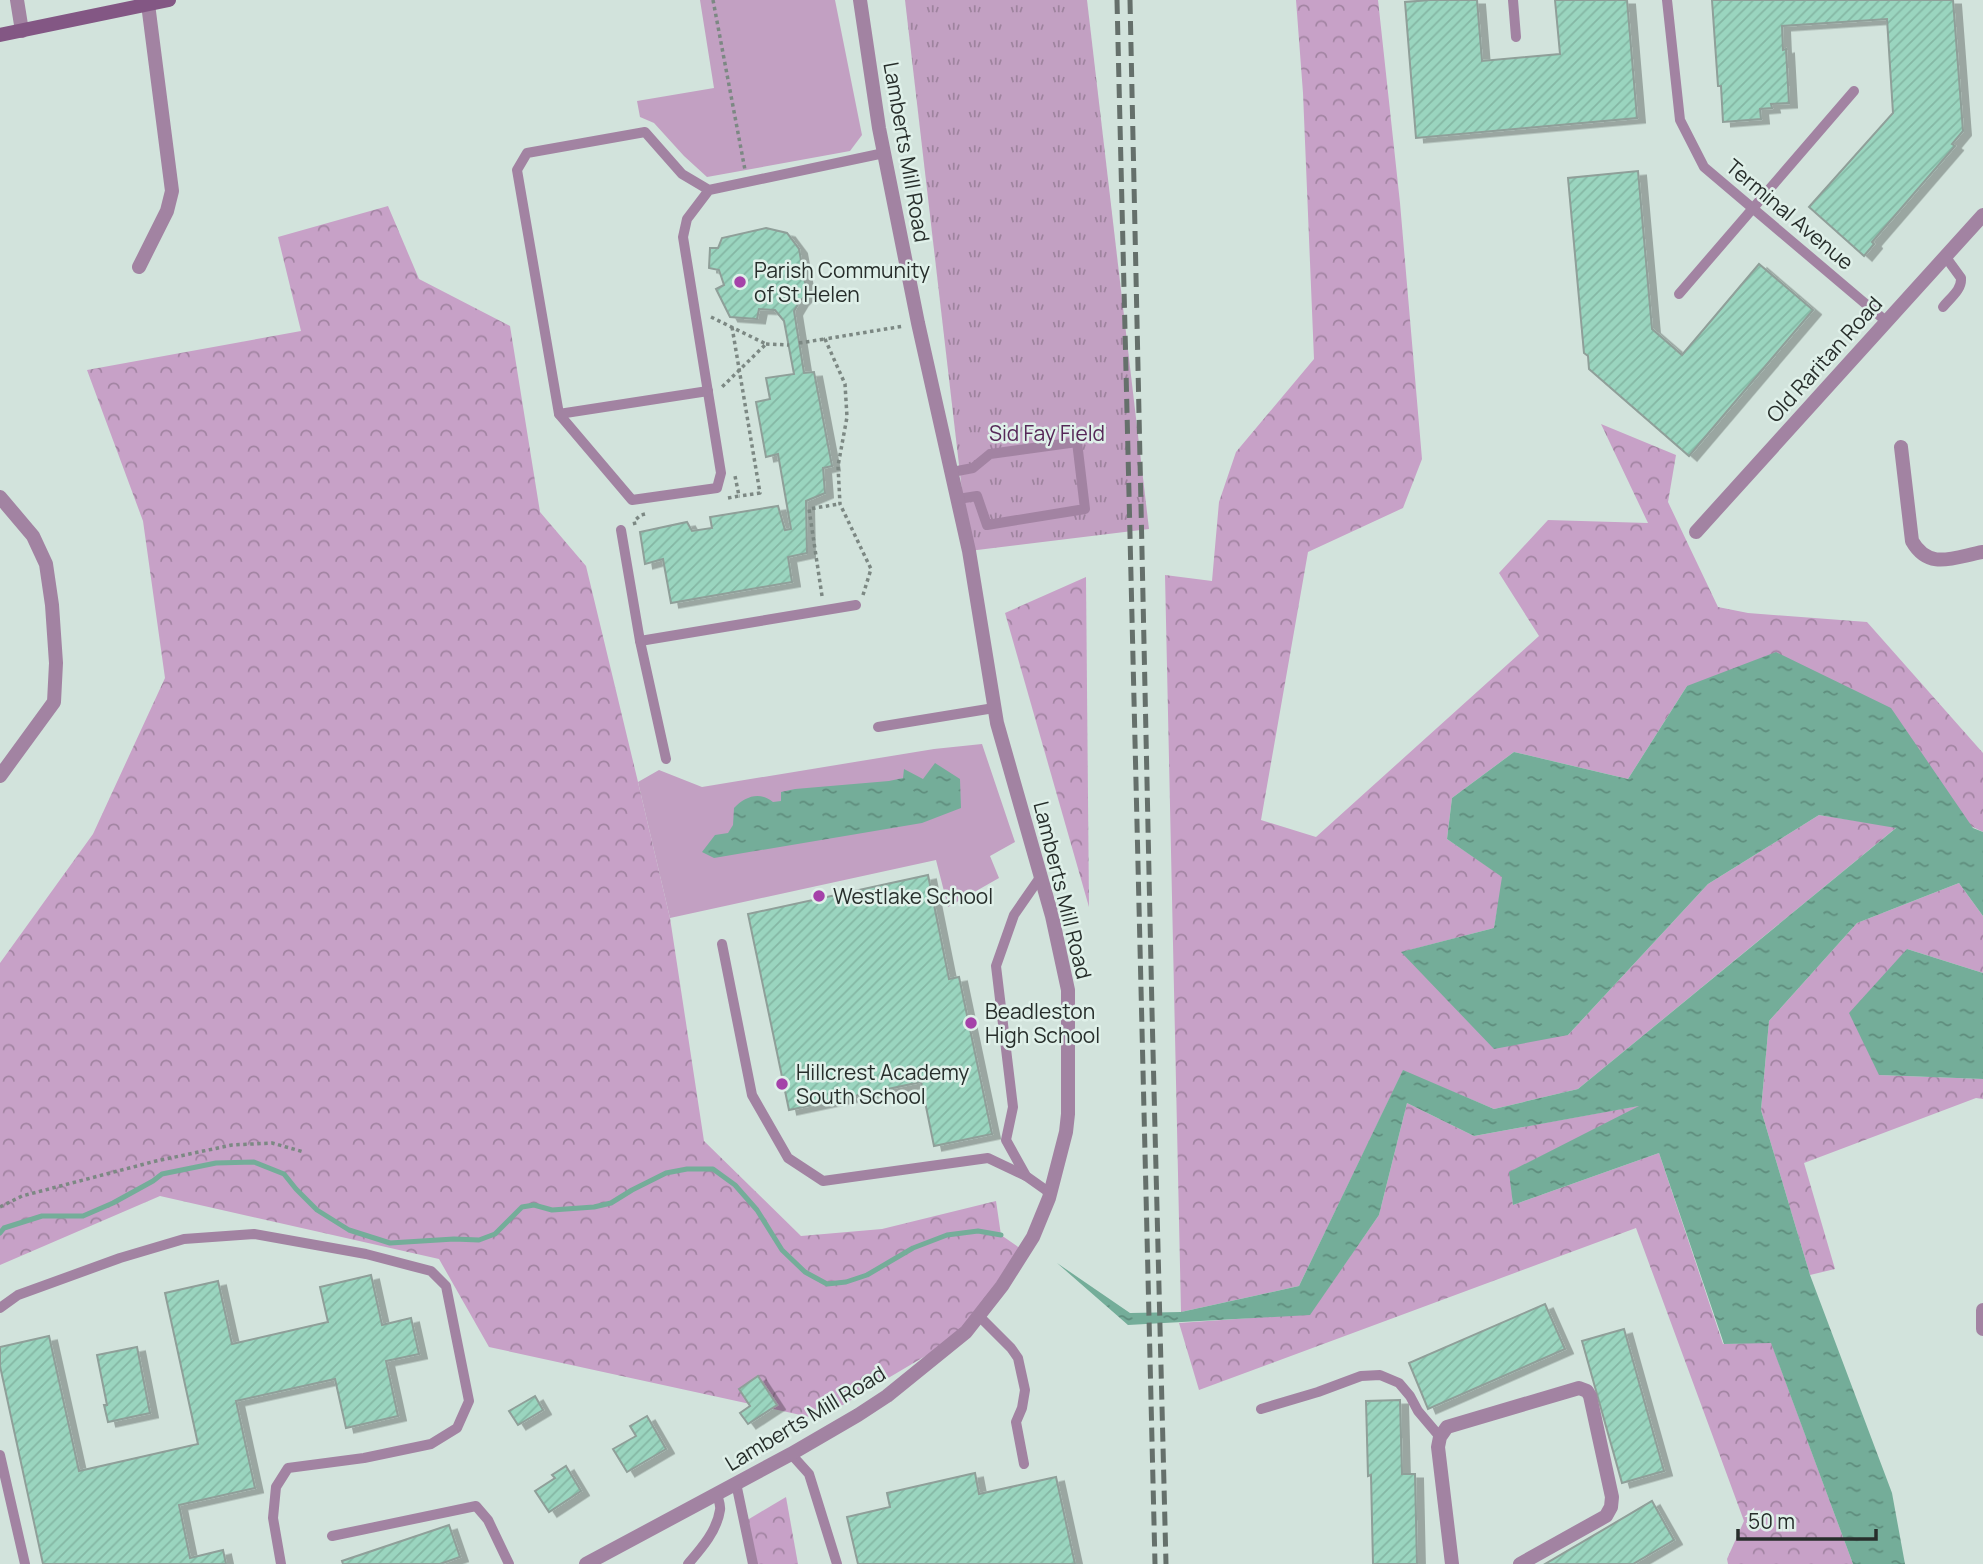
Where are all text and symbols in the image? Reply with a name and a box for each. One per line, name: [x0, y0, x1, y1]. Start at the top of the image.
street label: Lamberts Mill Road: [877, 60, 937, 244]
street label: Terminal Avenue: [1720, 152, 1860, 276]
place label: Parish Community of St Helen: [754, 256, 930, 308]
marker: Parish Community of St Helen: [732, 274, 748, 290]
street label: Old Raritan Road: [1760, 290, 1888, 428]
park label: Sid Fay Field: [989, 419, 1105, 447]
street label: Lamberts Mill Road: [1027, 798, 1099, 982]
place label: Westlake School: [833, 882, 993, 910]
marker: Westlake School: [811, 888, 827, 904]
place label: Beadleston High School: [985, 997, 1100, 1049]
marker: Beadleston High School: [963, 1015, 979, 1031]
place label: Hillcrest Academy South School: [796, 1058, 969, 1110]
marker: Hillcrest Academy South School: [774, 1076, 790, 1092]
street label: Lamberts Mill Road: [720, 1359, 890, 1477]
scale bar: [1738, 1498, 1876, 1542]
text: 50 m: [1748, 1507, 1795, 1535]

